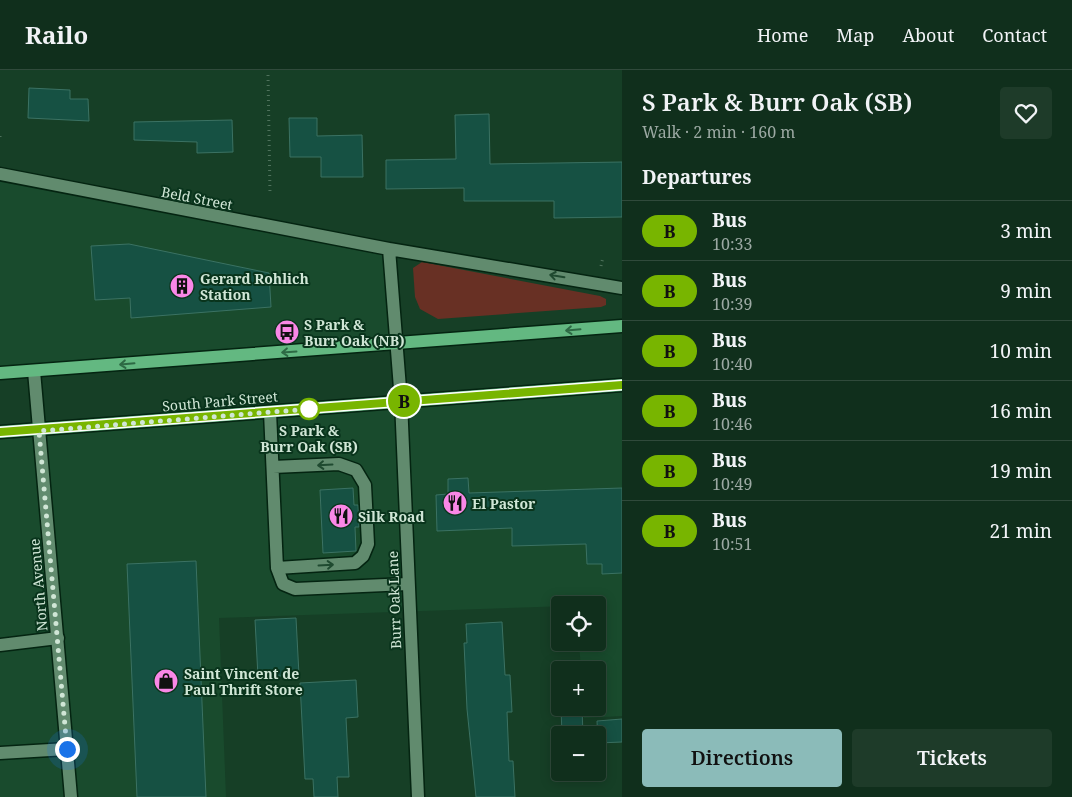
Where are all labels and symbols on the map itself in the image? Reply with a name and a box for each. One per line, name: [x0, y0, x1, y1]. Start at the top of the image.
street label: Beld Street: [160, 182, 234, 214]
place label: Gerard Rohlich Station: [200, 269, 309, 304]
one-way arrow: [549, 271, 565, 281]
building icon: Gerard Rohlich Station: [169, 273, 195, 299]
place label: S Park & Burr Oak (NB): [304, 315, 405, 350]
bus stop icon: S Park & Burr Oak (NB): [274, 319, 300, 345]
one-way arrow: [566, 325, 582, 334]
one-way arrow: [282, 347, 298, 356]
one-way arrow: [119, 359, 135, 369]
line badge: B: [388, 385, 420, 417]
street label: South Park Street: [161, 386, 279, 416]
marker: S Park & Burr Oak (SB): [298, 398, 320, 420]
place label: S Park & Burr Oak (SB): [260, 421, 358, 456]
one-way arrow: [317, 460, 333, 469]
restaurant icon: El Pastor: [442, 490, 468, 516]
place label: El Pastor: [472, 494, 536, 513]
restaurant icon: Silk Road: [328, 503, 354, 529]
place label: Silk Road: [358, 507, 425, 526]
street label: North Avenue: [24, 538, 52, 632]
street label: Burr Oak Lane: [383, 551, 405, 649]
one-way arrow: [317, 561, 333, 570]
place label: Saint Vincent de Paul Thrift Store: [184, 664, 303, 699]
shop icon: Saint Vincent de Paul Thrift Store: [153, 668, 179, 694]
your location: [55, 737, 80, 762]

